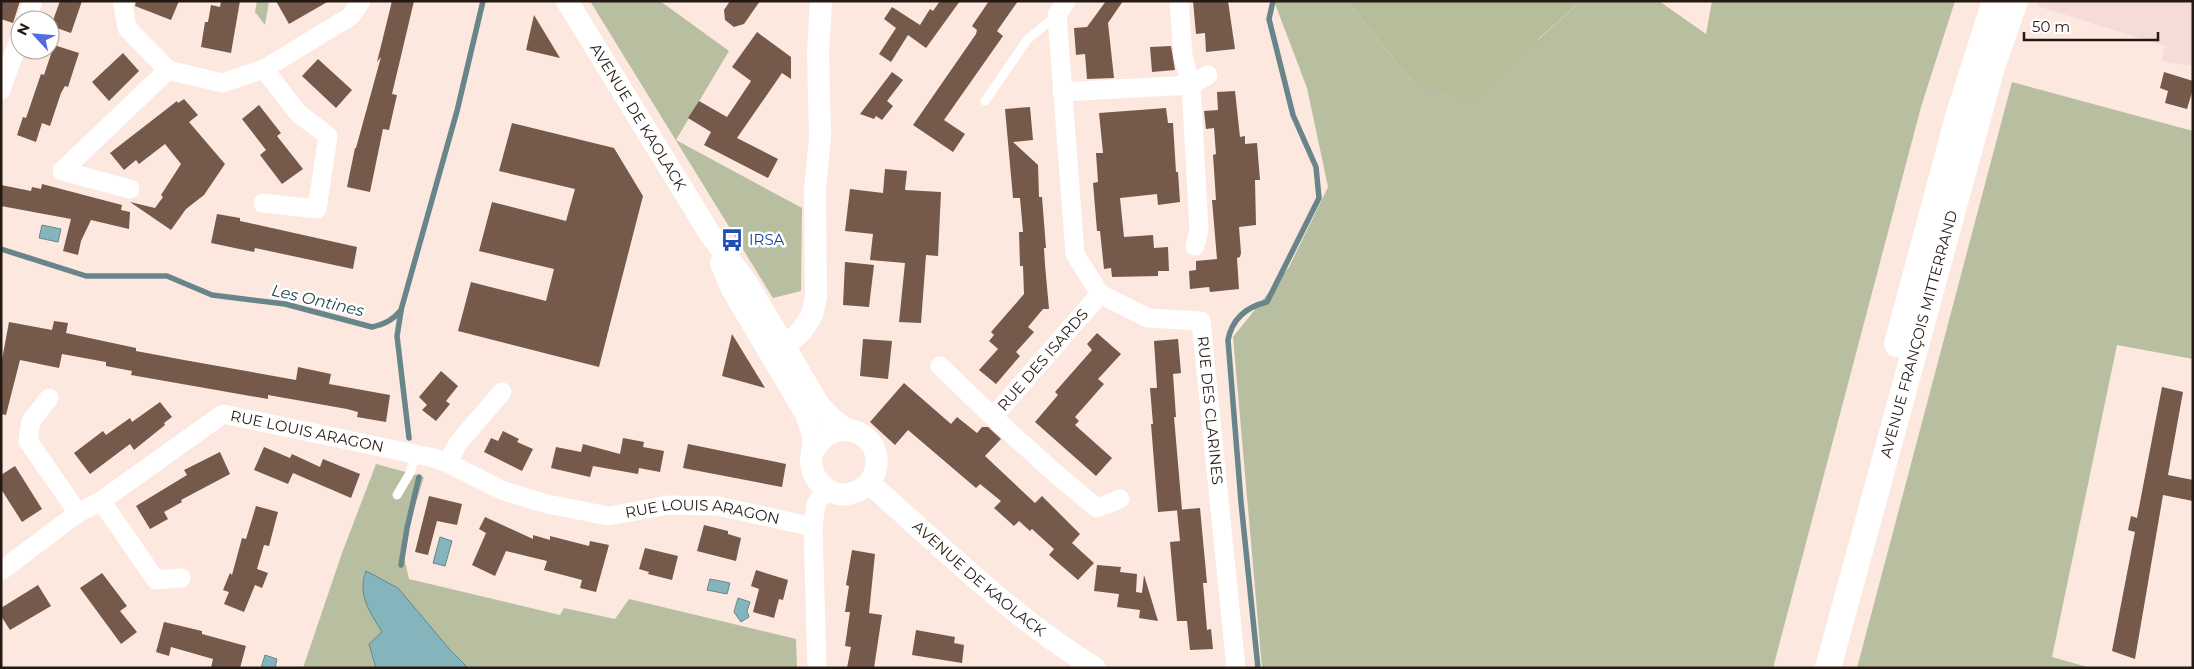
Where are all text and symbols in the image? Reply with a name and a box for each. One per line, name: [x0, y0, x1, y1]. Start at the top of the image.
north arrow: [10, 10, 60, 60]
scale bar: [2024, 10, 2158, 42]
text: 50 m: [2032, 17, 2070, 36]
text: N: [13, 20, 34, 38]
street label: AVENUE DE KAOLACK: [586, 40, 691, 194]
street label: AVENUE FRANÇOIS MITTERRAND: [1876, 208, 1961, 460]
bus stop icon: IRSA: [719, 227, 745, 253]
place label: IRSA: [749, 230, 785, 249]
water label: Les Ontines: [270, 281, 366, 320]
street label: RUE DES ISARDS: [993, 305, 1092, 415]
street label: RUE DES CLARINES: [1194, 335, 1227, 486]
street label: RUE LOUIS ARAGON: [229, 406, 386, 456]
street label: RUE LOUIS ARAGON: [624, 495, 781, 528]
street label: AVENUE DE KAOLACK: [909, 516, 1050, 641]

